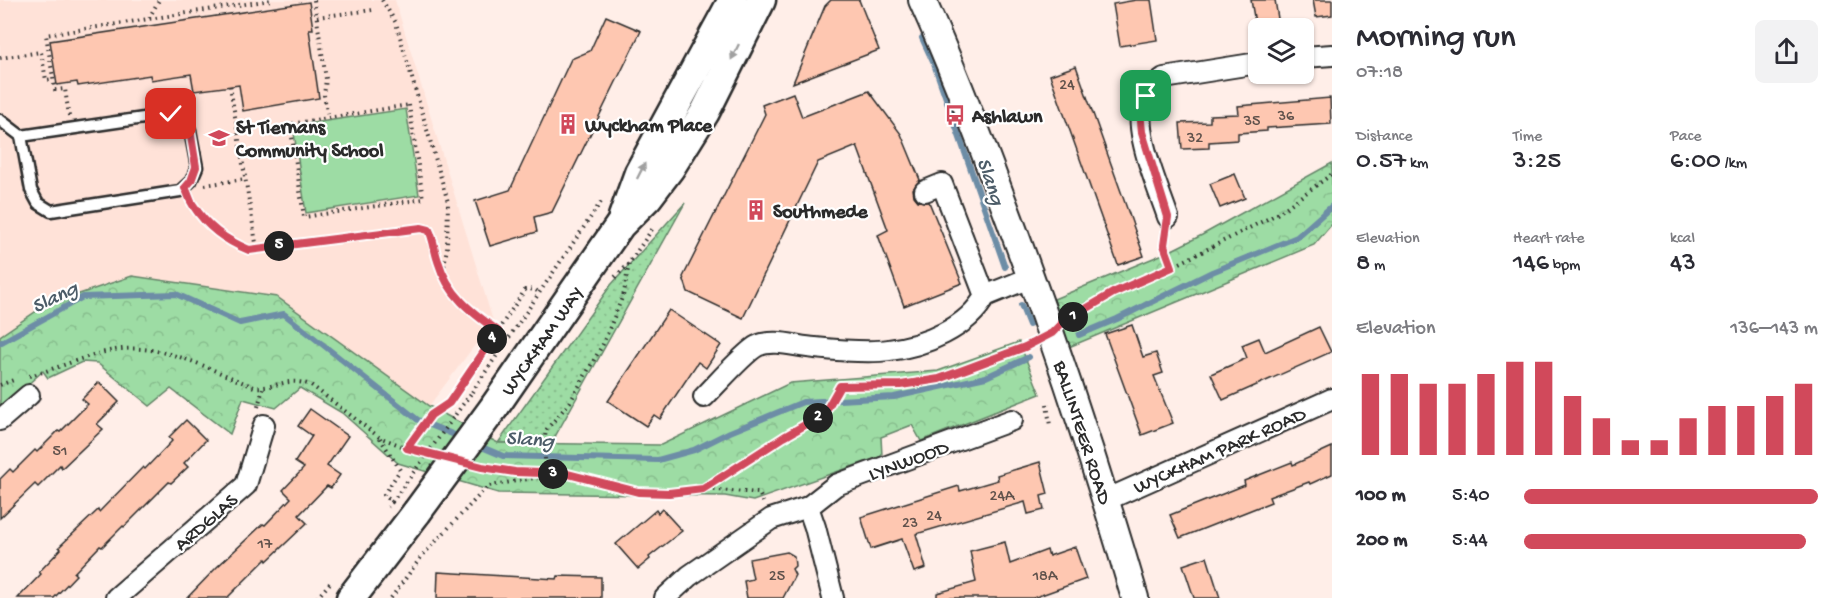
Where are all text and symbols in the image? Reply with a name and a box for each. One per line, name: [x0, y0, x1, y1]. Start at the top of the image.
map controls: [1248, 18, 1314, 84]
button: layers: [1248, 18, 1314, 84]
text: Morning run: [1356, 20, 1516, 58]
button: share: [1755, 20, 1818, 83]
one-way arrow: [730, 43, 740, 61]
text: 07:18: [1356, 62, 1403, 85]
pin: [1120, 70, 1171, 121]
house number: 24: [1059, 77, 1075, 96]
icon: arrive: [1129, 79, 1162, 112]
pin: [145, 88, 196, 139]
icon: check: [154, 97, 187, 130]
bus stop icon: Ashlawn: [943, 103, 967, 127]
place label: Ashlawn: [971, 107, 1043, 130]
house number: 36: [1277, 108, 1295, 127]
building icon: Wyckham Place: [556, 112, 580, 136]
house number: 35: [1243, 113, 1260, 132]
place label: Wyckham Place: [584, 116, 713, 139]
place label: St Tiernans Community School: [235, 118, 384, 164]
school or university icon: St Tiernans Community School: [207, 126, 231, 150]
text: Distance: [1356, 128, 1413, 147]
text: Time: [1513, 128, 1542, 147]
text: Pace: [1670, 128, 1701, 147]
house number: 32: [1186, 130, 1203, 149]
text: 0.57: [1356, 147, 1406, 178]
text: 3:25: [1513, 147, 1561, 178]
text: 6:00: [1670, 147, 1721, 178]
water label: Slang: [969, 155, 1009, 211]
text: km: [1406, 155, 1428, 174]
text: /km: [1721, 155, 1747, 174]
one-way arrow: [636, 162, 646, 179]
building icon: Southmede: [744, 198, 768, 222]
place label: Southmede: [773, 202, 868, 225]
text: Elevation: [1356, 230, 1420, 249]
text: Heart rate: [1513, 230, 1585, 249]
text: kcal: [1670, 230, 1695, 249]
pin: 5: [264, 231, 294, 261]
text: 5: [275, 236, 283, 255]
text: 8: [1356, 249, 1370, 280]
text: 146: [1513, 249, 1549, 280]
text: 43: [1670, 249, 1696, 280]
text: m: [1370, 257, 1385, 276]
text: bpm: [1549, 257, 1580, 276]
water label: Slang: [29, 277, 84, 321]
street label: WYCKHAM WAY: [498, 283, 590, 401]
pin: 1: [1058, 302, 1088, 332]
text: 1: [1070, 307, 1076, 326]
text: Elevation: [1356, 318, 1436, 341]
text: 136–143 m: [1730, 318, 1818, 341]
pin: 4: [477, 324, 507, 354]
text: 4: [488, 329, 496, 348]
street label: BALLINTEER ROAD: [1046, 357, 1115, 509]
pin: 2: [803, 403, 833, 433]
street label: WYCKHAM PARK ROAD: [1131, 403, 1311, 501]
text: 2: [814, 408, 822, 427]
water label: Slang: [505, 427, 557, 456]
street label: LYNWOOD: [866, 437, 953, 487]
house number: 51: [53, 443, 67, 462]
pin: 3: [538, 459, 568, 489]
text: 3: [549, 464, 557, 483]
text: 100 m: [1356, 485, 1406, 508]
text: 5:40: [1452, 485, 1490, 508]
house number: 24A: [990, 488, 1016, 507]
street label: ARDGLAS: [171, 489, 244, 557]
house number: 24: [926, 508, 942, 527]
house number: 23: [902, 515, 918, 534]
text: 200 m: [1356, 530, 1407, 553]
text: 5:44: [1452, 530, 1488, 553]
house number: 17: [257, 536, 273, 555]
house number: 25: [769, 568, 785, 587]
house number: 18A: [1032, 568, 1059, 587]

